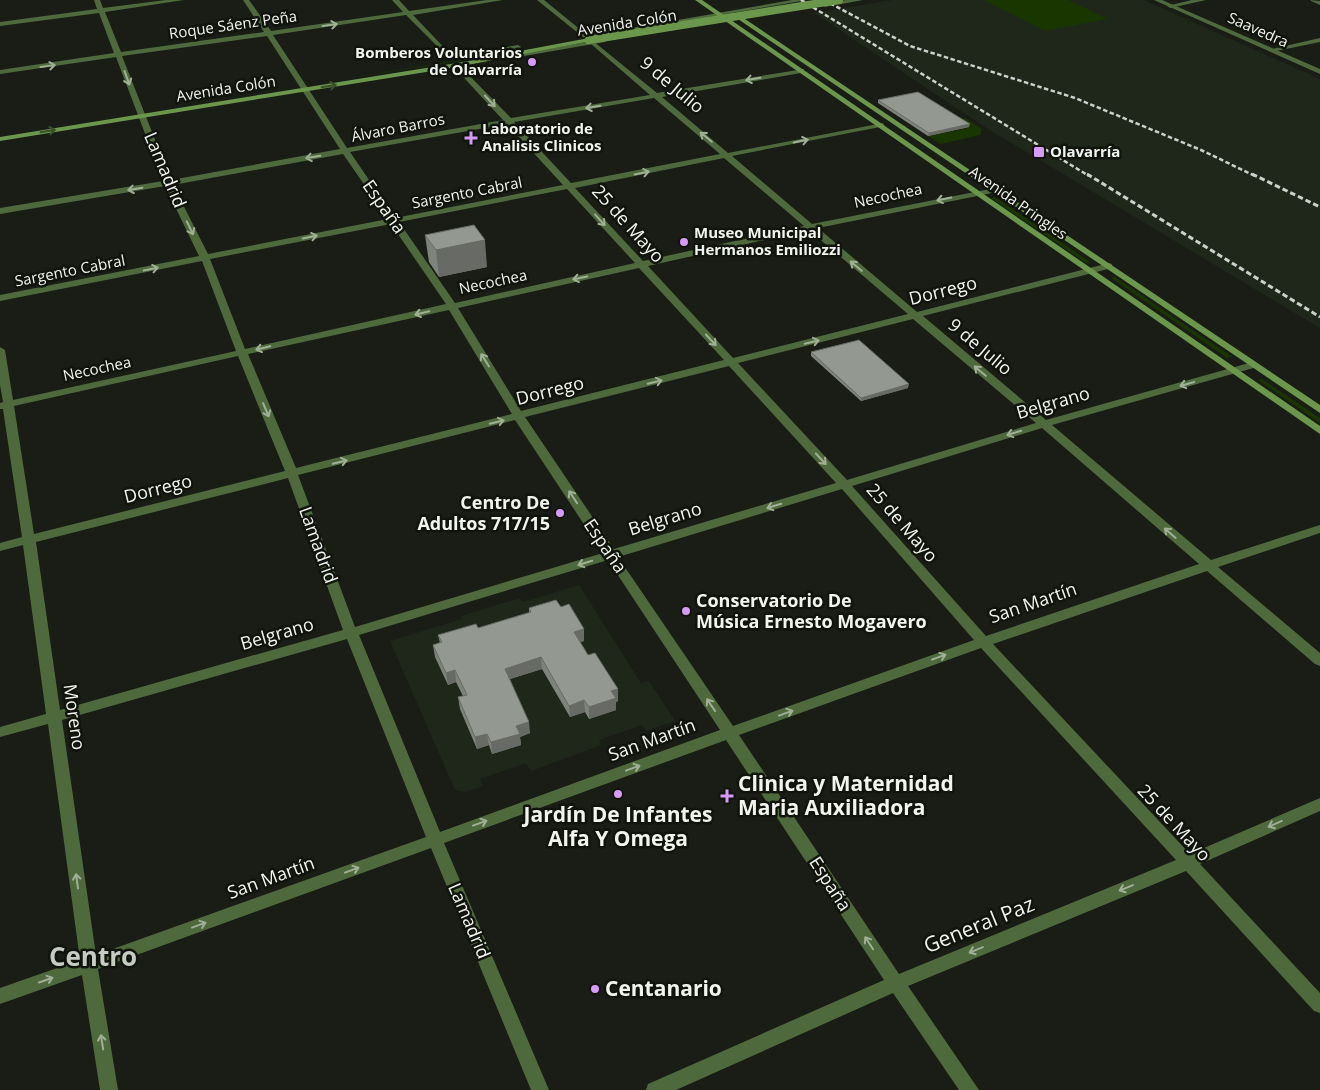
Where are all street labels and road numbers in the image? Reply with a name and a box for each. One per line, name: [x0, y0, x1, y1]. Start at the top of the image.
street label: Avenida Colón: [576, 4, 678, 40]
street label: Roque Sáenz Peña: [168, 5, 298, 43]
street label: Saavedra: [1225, 7, 1292, 51]
street label: 9 de Julio: [636, 50, 710, 118]
street label: Avenida Colón: [175, 70, 277, 106]
street label: Álvaro Barros: [349, 108, 446, 146]
street label: Lamadrid: [139, 128, 193, 211]
street label: Avenida Pringles: [966, 161, 1072, 243]
street label: Sargento Cabral: [410, 172, 524, 213]
street label: España: [358, 175, 412, 238]
street label: Necochea: [852, 178, 924, 212]
street label: 25 de Mayo: [587, 179, 670, 267]
street label: Sargento Cabral: [13, 250, 127, 291]
street label: Necochea: [457, 264, 529, 298]
street label: Dorrego: [906, 270, 979, 310]
street label: 9 de Julio: [944, 312, 1018, 380]
street label: Necochea: [61, 351, 133, 385]
street label: Dorrego: [513, 370, 586, 410]
street label: Belgrano: [1013, 380, 1092, 424]
street label: Dorrego: [121, 468, 194, 508]
street label: 25 de Mayo: [862, 478, 944, 567]
street label: Belgrano: [625, 496, 704, 541]
street label: Lamadrid: [294, 503, 344, 586]
street label: España: [579, 514, 633, 577]
street label: San Martín: [986, 576, 1080, 628]
street label: Belgrano: [237, 611, 316, 655]
street label: Moreno: [58, 682, 91, 751]
street label: San Martín: [605, 712, 699, 766]
street label: 25 de Mayo: [1133, 779, 1217, 866]
street label: San Martín: [224, 850, 318, 904]
street label: España: [804, 851, 857, 915]
street label: Lamadrid: [443, 879, 497, 962]
street label: General Paz: [919, 889, 1038, 959]

